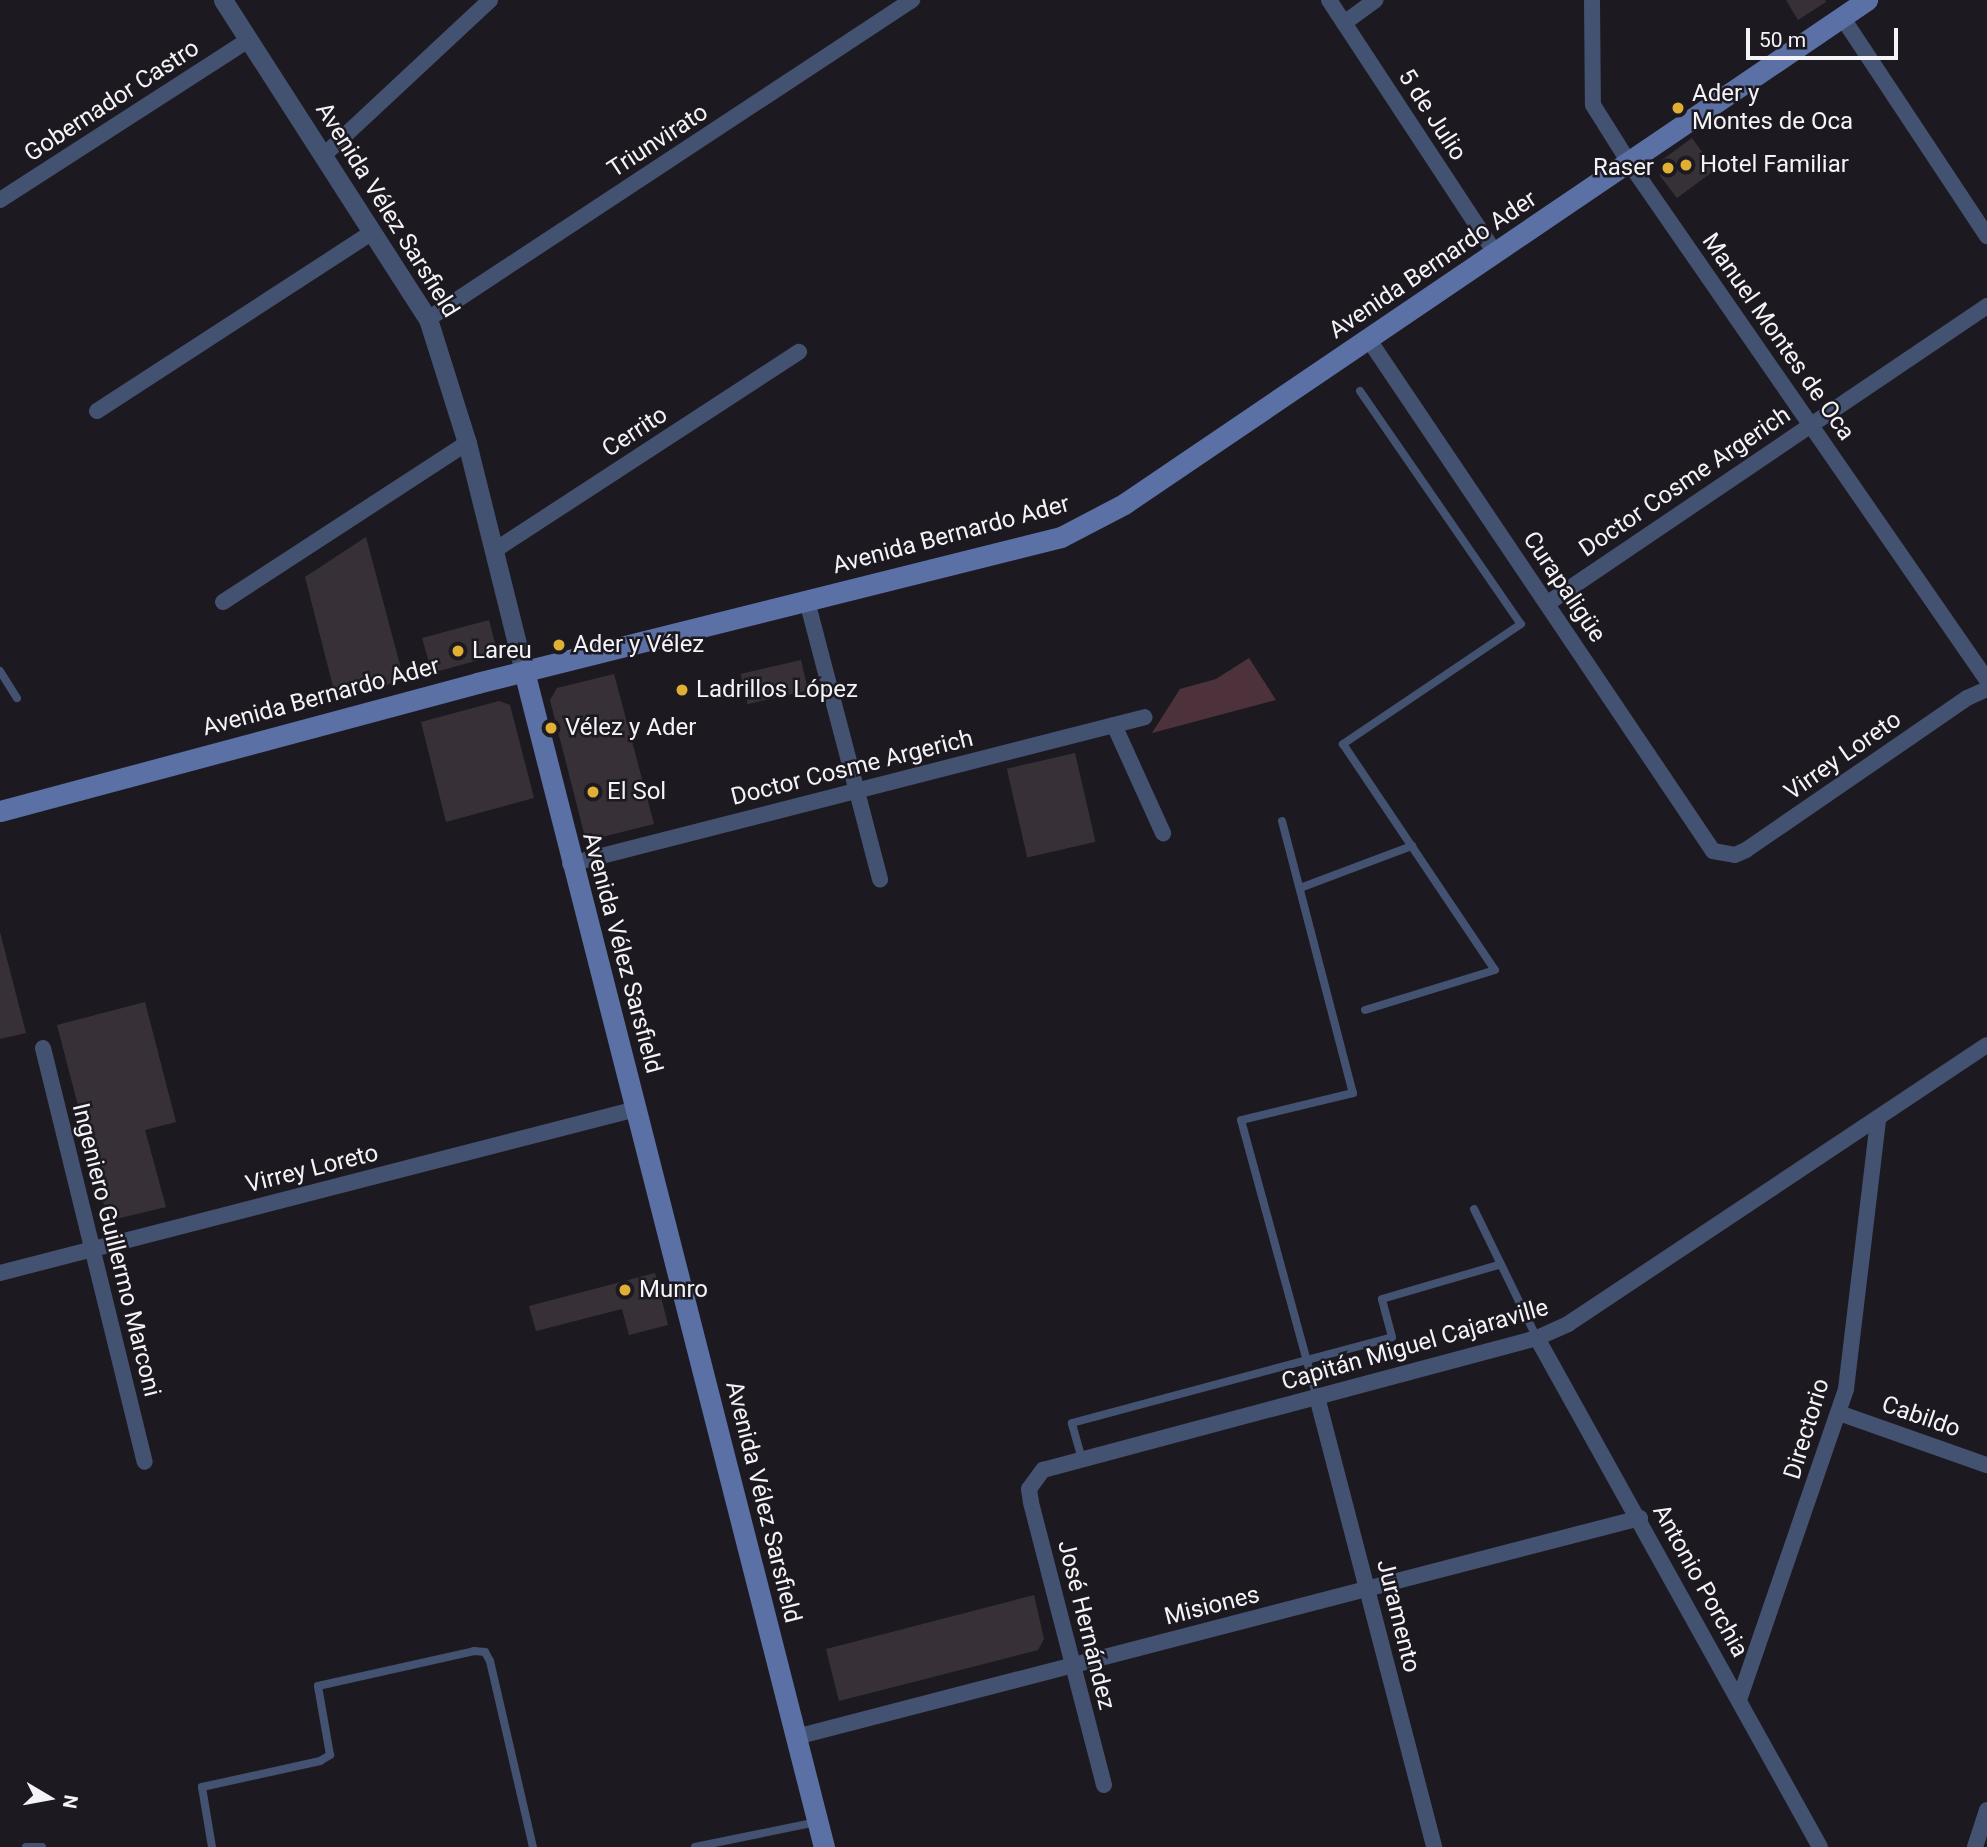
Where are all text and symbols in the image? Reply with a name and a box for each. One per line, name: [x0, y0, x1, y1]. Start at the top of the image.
scale bar: [1749, 14, 1901, 58]
text: 50 m: [1759, 28, 1806, 52]
street label: Gobernador Castro: [19, 34, 205, 168]
street label: 5 de Julio: [1392, 64, 1472, 166]
place label: Ader y Montes de Oca: [1692, 80, 1853, 136]
street label: Avenida Vélez Sarsfield: [309, 97, 465, 323]
street label: Triunvirato: [603, 98, 713, 184]
marker: Ader y Montes de Oca: [1670, 100, 1686, 116]
place label: Hotel Familiar: [1700, 151, 1849, 179]
place label: Raser: [1593, 154, 1654, 182]
marker: Hotel Familiar: [1678, 157, 1694, 173]
marker: Raser: [1660, 160, 1676, 176]
street label: Avenida Bernardo Ader: [1324, 185, 1542, 345]
street label: Manuel Montes de Oca: [1696, 228, 1860, 446]
street label: Cerrito: [597, 400, 673, 464]
street label: Doctor Cosme Argerich: [1574, 401, 1796, 563]
street label: Avenida Bernardo Ader: [829, 489, 1073, 581]
street label: Curapaligüe: [1516, 526, 1612, 648]
place label: Ader y Vélez: [573, 631, 704, 659]
place label: Lareu: [472, 637, 532, 665]
marker: Ader y Vélez: [551, 637, 567, 653]
marker: Lareu: [450, 643, 466, 659]
street label: Avenida Bernardo Ader: [199, 651, 443, 743]
place label: Ladrillos López: [696, 676, 858, 704]
marker: Ladrillos López: [674, 682, 690, 698]
street label: Virrey Loreto: [1779, 705, 1907, 807]
place label: Vélez y Ader: [565, 714, 696, 742]
marker: Vélez y Ader: [543, 720, 559, 736]
street label: Doctor Cosme Argerich: [728, 724, 976, 812]
place label: El Sol: [607, 778, 666, 806]
marker: El Sol: [585, 784, 601, 800]
street label: Avenida Vélez Sarsfield: [576, 829, 668, 1077]
street label: Ingeniero Guillermo Marconi: [66, 1100, 166, 1400]
street label: Virrey Loreto: [243, 1139, 381, 1199]
place label: Munro: [639, 1276, 708, 1304]
marker: Munro: [617, 1282, 633, 1298]
street label: Capitán Miguel Cajaraville: [1278, 1293, 1552, 1397]
street label: Directorio: [1778, 1375, 1836, 1483]
street label: Avenida Vélez Sarsfield: [719, 1378, 807, 1626]
street label: Cabildo: [1878, 1390, 1964, 1444]
street label: Antonio Porchia: [1646, 1500, 1754, 1662]
street label: José Hernández: [1051, 1537, 1121, 1713]
street label: Juramento: [1370, 1556, 1426, 1676]
street label: Misiones: [1161, 1580, 1263, 1632]
north arrow: [14, 1763, 84, 1833]
text: N: [58, 1793, 83, 1810]

